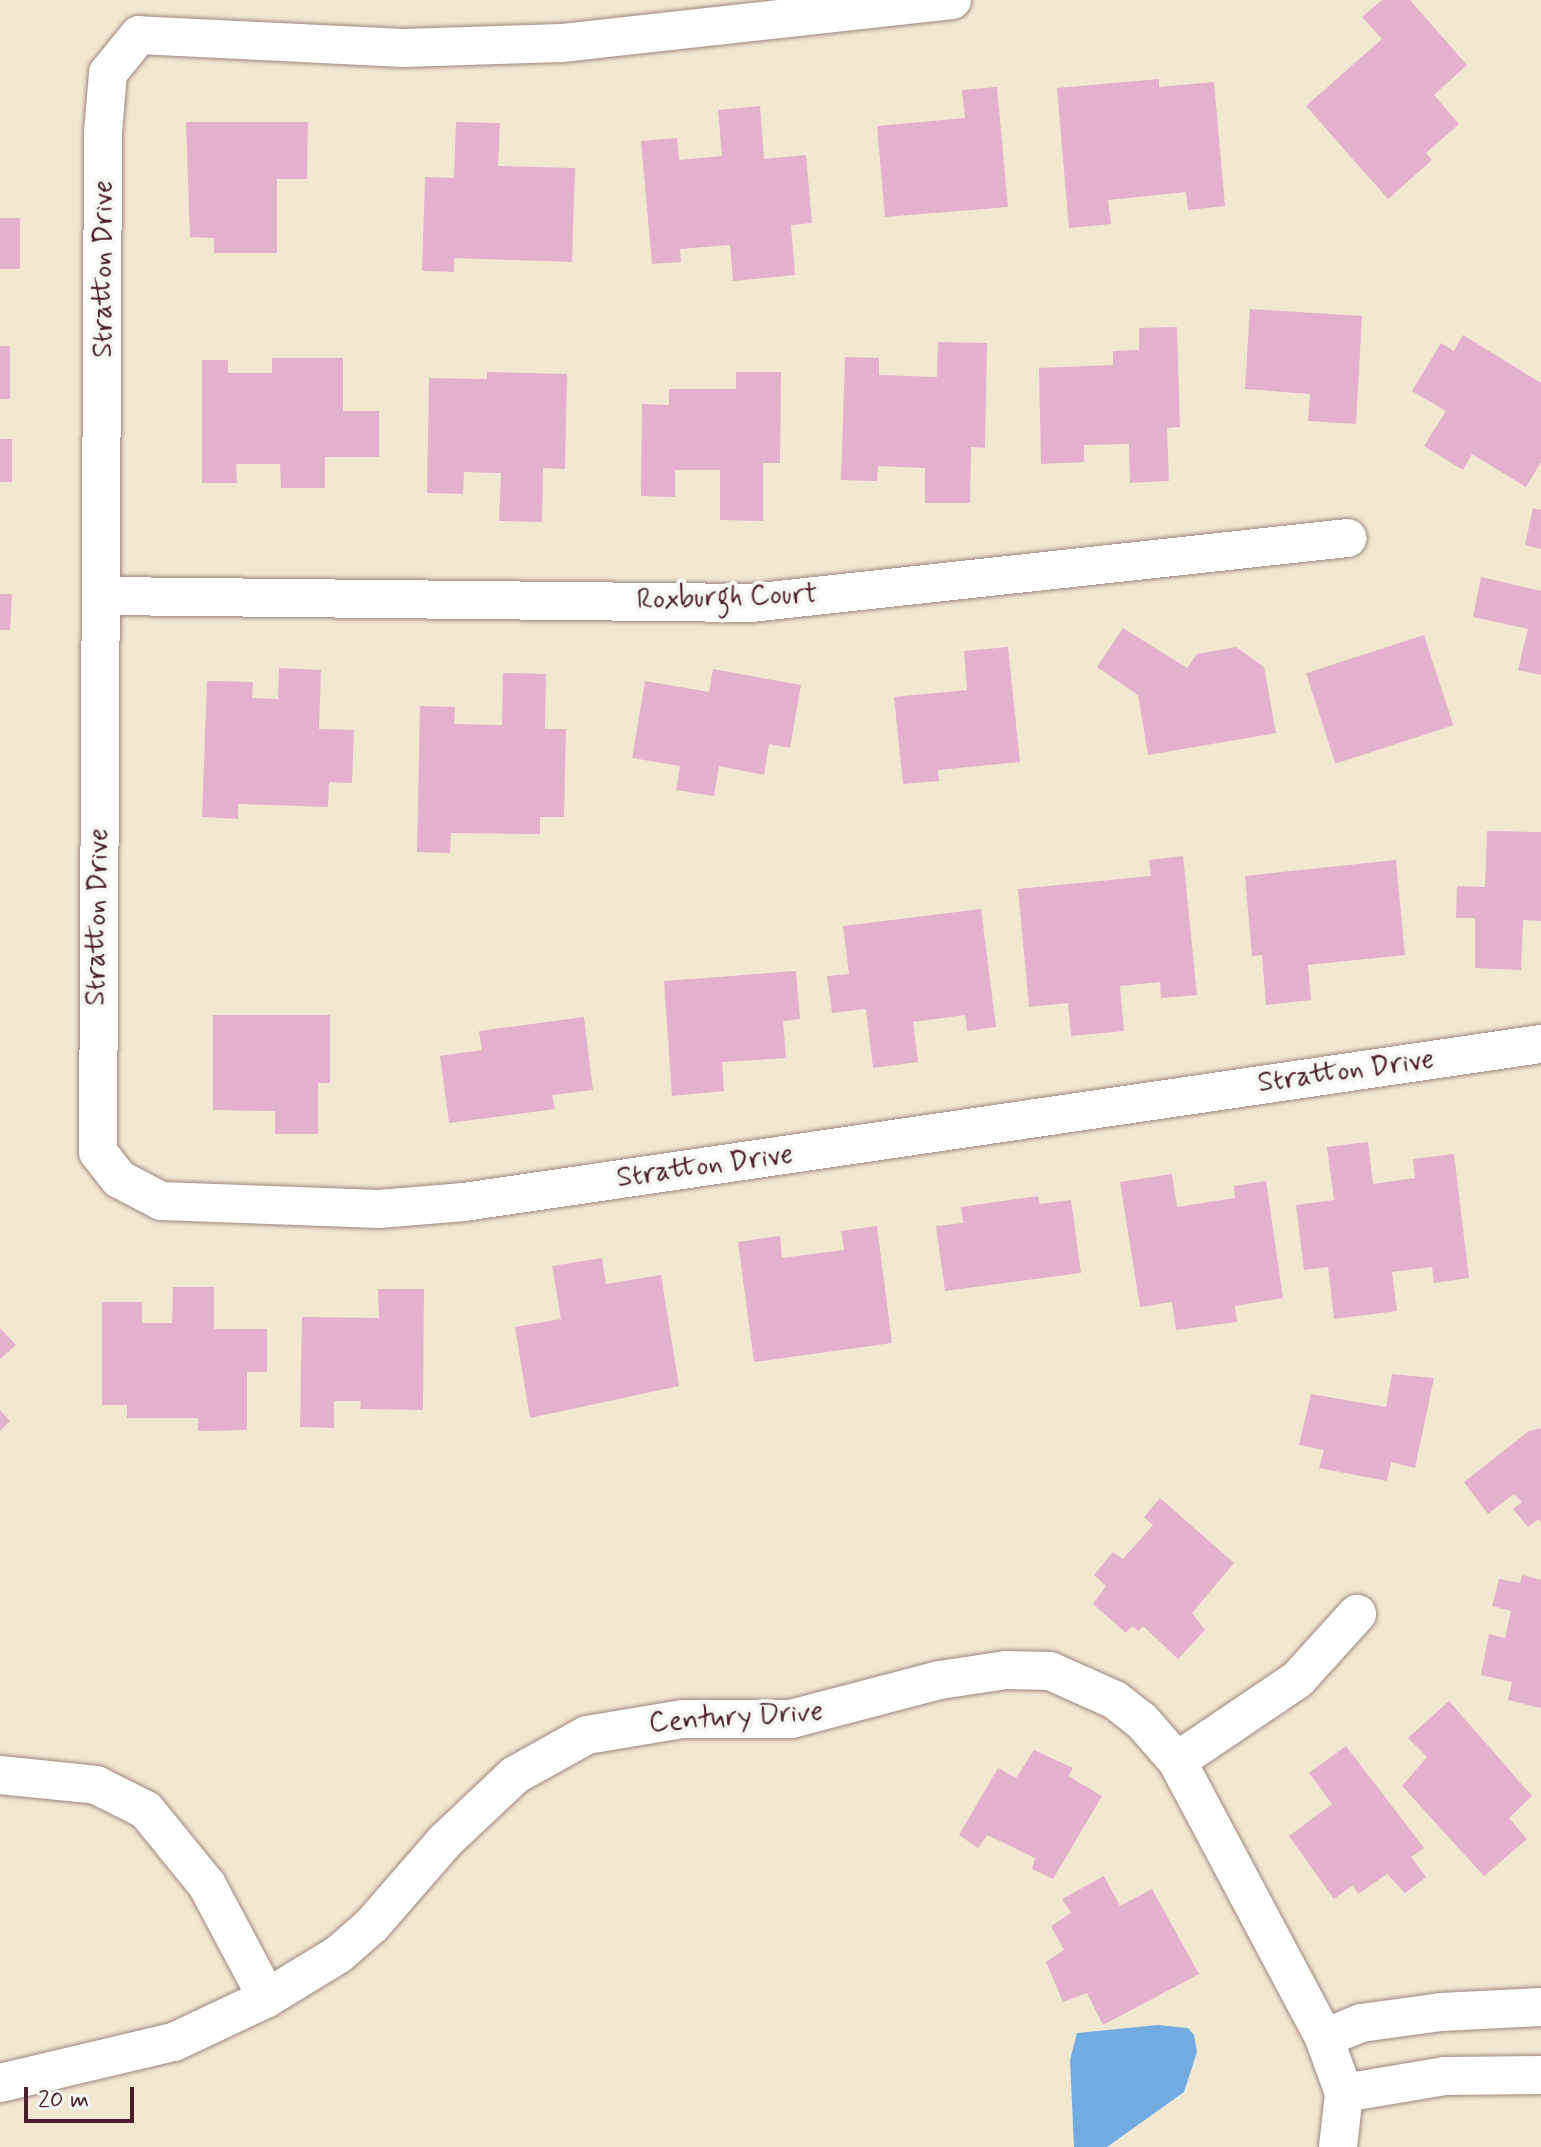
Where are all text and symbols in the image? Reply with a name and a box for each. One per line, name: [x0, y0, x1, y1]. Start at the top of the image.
street label: Stratton Drive: [87, 181, 121, 357]
street label: Roxburgh Court: [636, 578, 818, 618]
street label: Stratton Drive: [80, 829, 116, 1005]
street label: Stratton Drive: [1257, 1043, 1435, 1101]
street label: Stratton Drive: [616, 1138, 794, 1196]
street label: Century Drive: [649, 1695, 823, 1741]
scale bar: [28, 2071, 138, 2121]
text: 20 m: [38, 2085, 89, 2116]

